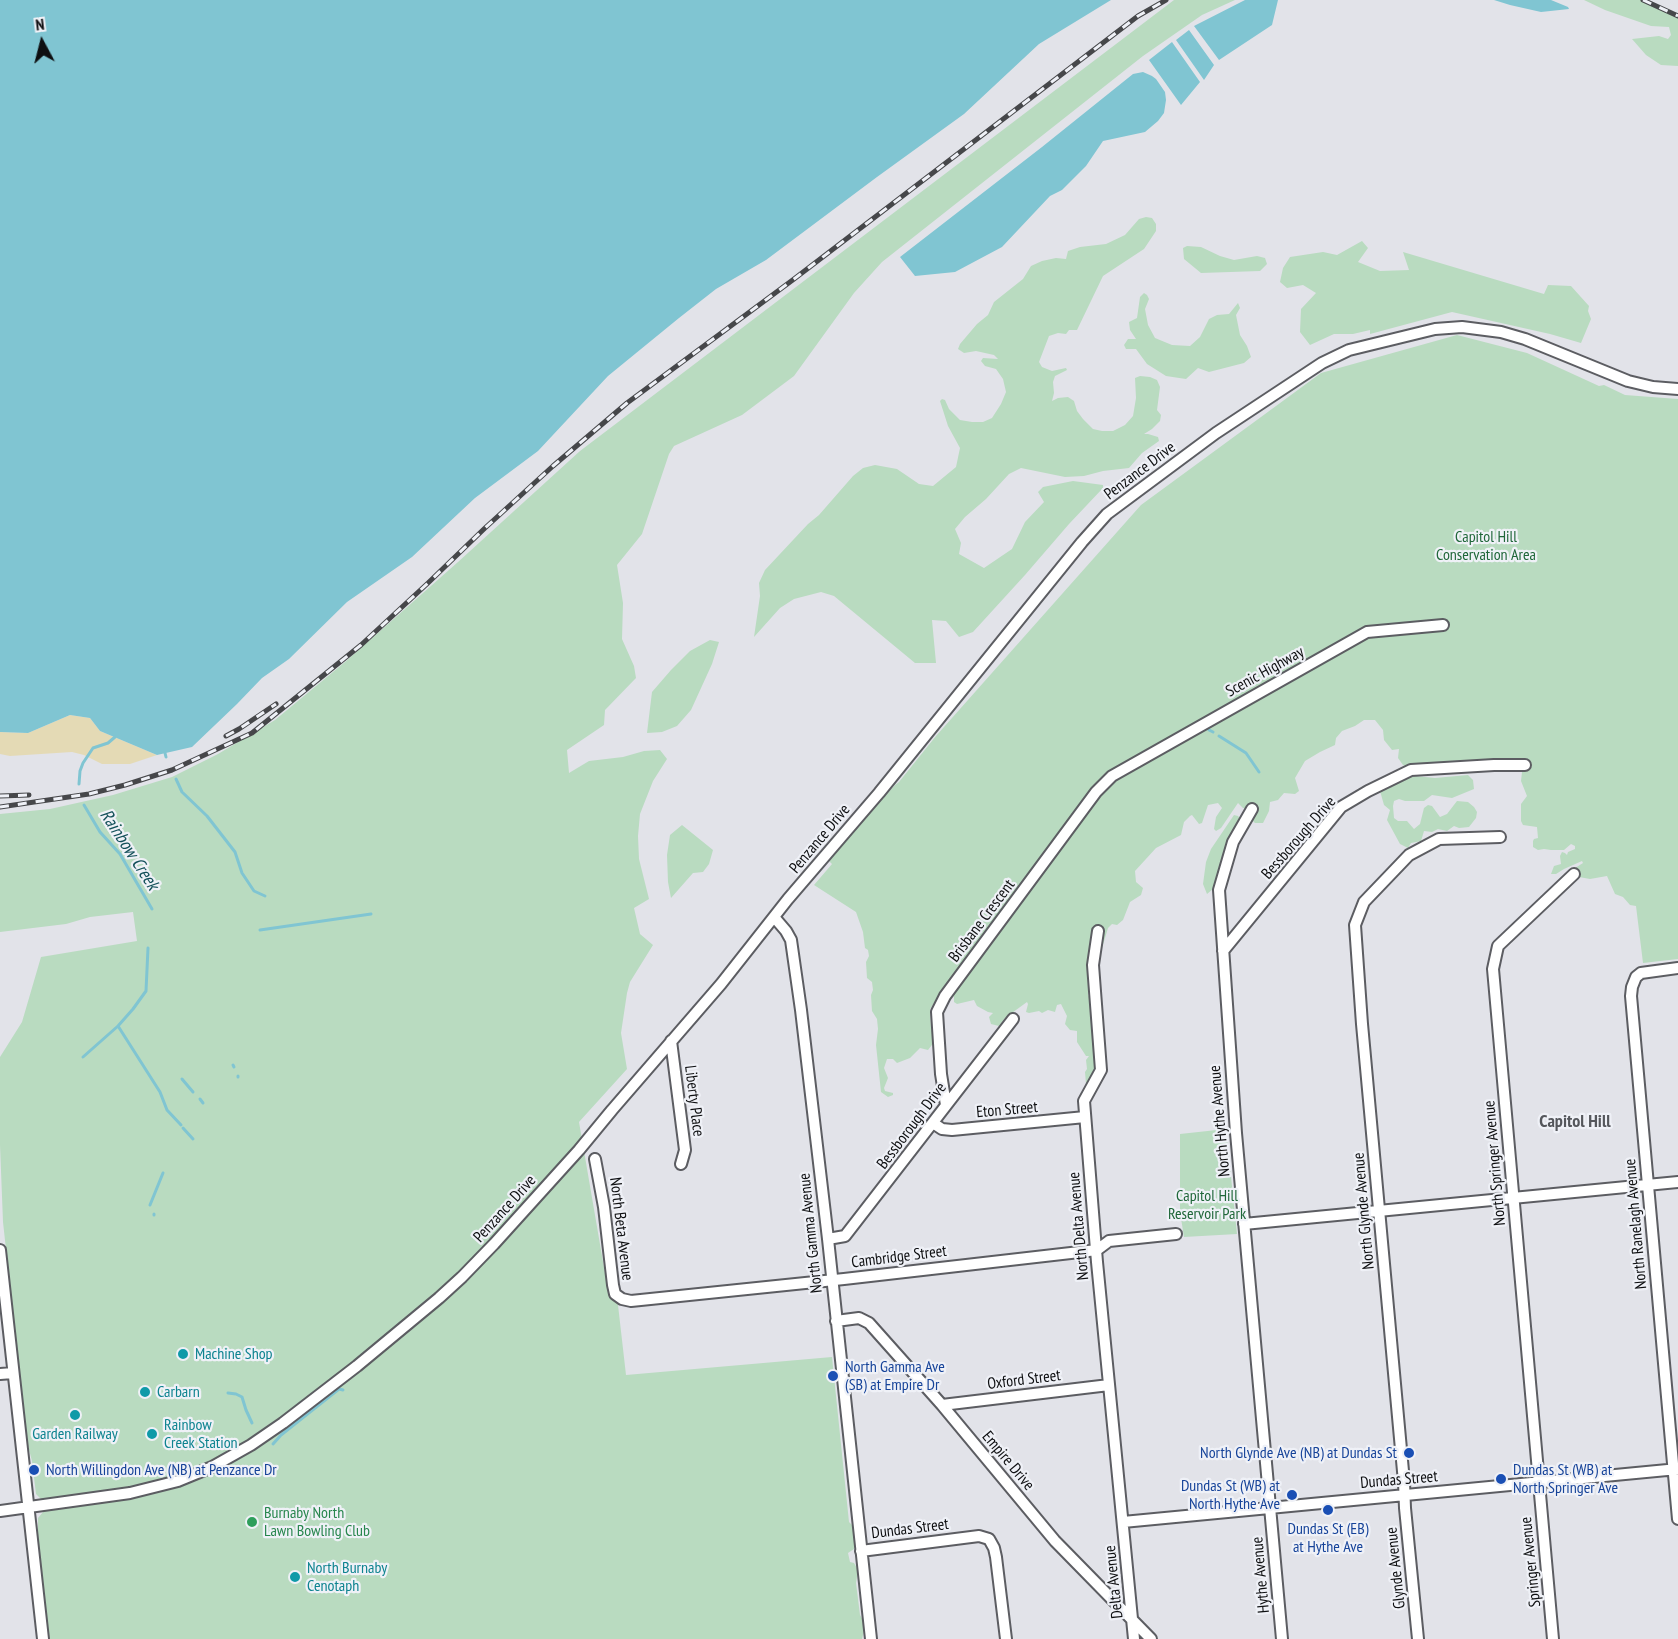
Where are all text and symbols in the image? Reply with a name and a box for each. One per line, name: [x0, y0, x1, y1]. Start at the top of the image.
north arrow: [12, 12, 72, 72]
text: N: [34, 14, 45, 35]
street label: Penzance Drive: [1101, 438, 1179, 504]
park label: Capitol Hill Conservation Area: [1436, 527, 1536, 565]
street label: Scenic Highway: [1223, 643, 1307, 701]
street label: Bessborough Drive: [1258, 793, 1340, 883]
street label: Penzance Drive: [786, 801, 854, 877]
water label: Rainbow Creek: [95, 805, 163, 895]
street label: Brisbane Crescent: [945, 876, 1019, 966]
street label: Liberty Place: [680, 1064, 708, 1138]
street label: North Hythe Avenue: [1206, 1065, 1234, 1177]
street label: Bessborough Drive: [873, 1079, 951, 1173]
street label: Eton Street: [975, 1098, 1039, 1122]
street label: North Springer Avenue: [1480, 1100, 1510, 1226]
district label: Capitol Hill: [1539, 1111, 1611, 1133]
street label: North Glynde Avenue: [1349, 1152, 1379, 1270]
street label: North Ranelagh Avenue: [1621, 1158, 1651, 1290]
street label: Penzance Drive: [470, 1171, 540, 1247]
street label: North Delta Avenue: [1065, 1171, 1093, 1281]
street label: North Gamma Avenue: [795, 1172, 827, 1294]
street label: North Beta Avenue: [605, 1176, 637, 1282]
park label: Capitol Hill Reservoir Park: [1168, 1186, 1246, 1224]
street label: Cambridge Street: [850, 1242, 948, 1272]
place label: Machine Shop: [195, 1344, 273, 1364]
marker: Machine Shop: [176, 1347, 190, 1361]
place label: North Gamma Ave (SB) at Empire Dr: [845, 1357, 945, 1395]
street label: Oxford Street: [986, 1366, 1062, 1394]
marker: North Gamma Ave (SB) at Empire Dr: [826, 1369, 840, 1383]
place label: Carbarn: [157, 1382, 200, 1402]
marker: Carbarn: [138, 1385, 152, 1399]
marker: Garden Railway: [68, 1408, 82, 1422]
place label: Rainbow Creek Station: [164, 1415, 238, 1453]
place label: Garden Railway: [32, 1424, 118, 1444]
marker: Rainbow Creek Station: [145, 1427, 159, 1441]
street label: Empire Drive: [978, 1428, 1038, 1494]
place label: North Glynde Ave (NB) at Dundas St: [1200, 1443, 1397, 1463]
marker: North Glynde Ave (NB) at Dundas St: [1402, 1446, 1416, 1460]
place label: North Willingdon Ave (NB) at Penzance Dr: [46, 1460, 277, 1480]
place label: Dundas St (WB) at North Springer Ave: [1513, 1460, 1618, 1498]
marker: North Willingdon Ave (NB) at Penzance Dr: [27, 1463, 41, 1477]
street label: Dundas Street: [1360, 1467, 1438, 1493]
marker: Dundas St (WB) at North Springer Ave: [1494, 1472, 1508, 1486]
place label: Dundas St (WB) at North Hythe Ave: [1181, 1476, 1280, 1514]
marker: Dundas St (WB) at North Hythe Ave: [1285, 1488, 1299, 1502]
place label: Burnaby North Lawn Bowling Club: [264, 1503, 370, 1541]
marker: Dundas St (EB) at Hythe Ave: [1321, 1503, 1335, 1517]
marker: Burnaby North Lawn Bowling Club: [245, 1515, 259, 1529]
street label: Dundas Street: [870, 1515, 950, 1543]
street label: Springer Avenue: [1517, 1516, 1545, 1608]
place label: Dundas St (EB) at Hythe Ave: [1288, 1519, 1368, 1557]
street label: Glynde Avenue: [1382, 1526, 1410, 1610]
street label: Hythe Avenue: [1248, 1536, 1274, 1614]
street label: Delta Avenue: [1101, 1545, 1127, 1619]
place label: North Burnaby Cenotaph: [307, 1558, 387, 1596]
marker: North Burnaby Cenotaph: [288, 1570, 302, 1584]

